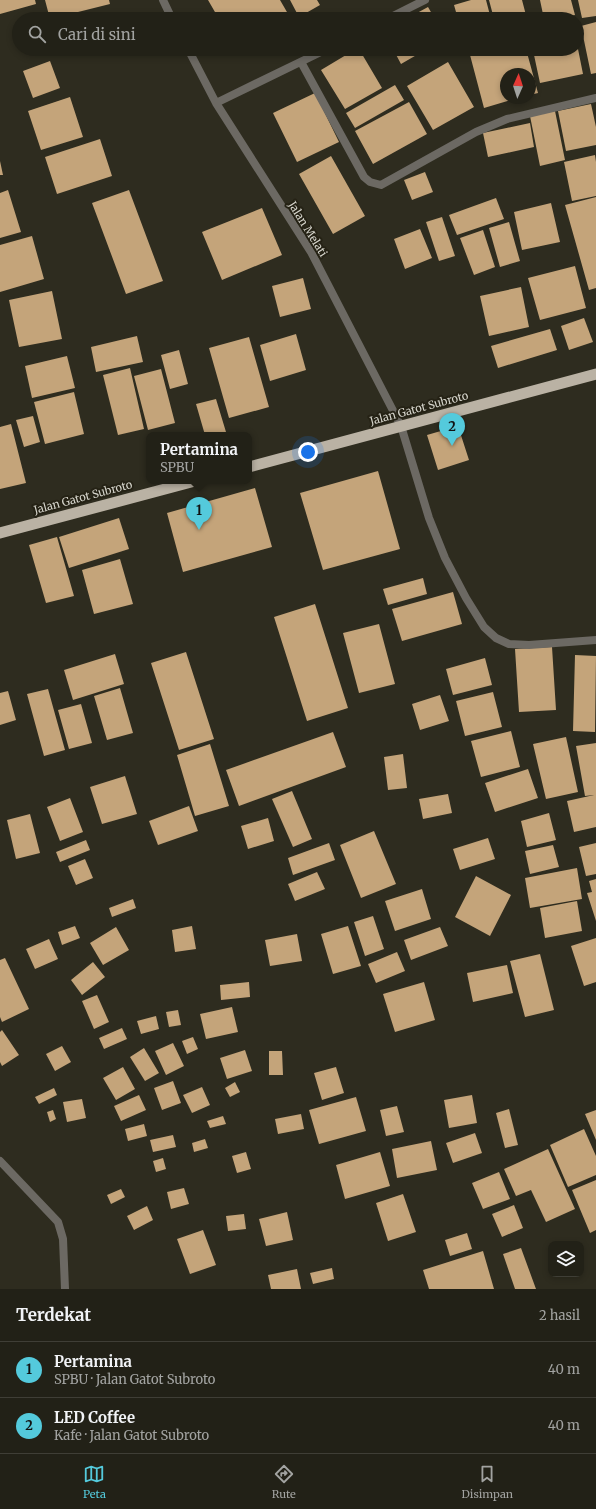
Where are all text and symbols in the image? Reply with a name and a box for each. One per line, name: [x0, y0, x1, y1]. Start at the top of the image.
search box: [12, 12, 584, 56]
icon: search: [26, 23, 48, 45]
text: Cari di sini: [58, 25, 136, 44]
north arrow: [500, 68, 536, 104]
street label: Jalan Melati: [285, 198, 331, 260]
street label: Jalan Gatot Subroto: [367, 388, 470, 428]
pin: 2: [439, 413, 465, 446]
popup: [146, 432, 252, 484]
text: Pertamina: [160, 440, 238, 459]
your location: [298, 442, 318, 462]
text: SPBU: [160, 459, 194, 476]
street label: Jalan Gatot Subroto: [31, 477, 134, 517]
pin: 1: [186, 497, 212, 530]
map controls: [548, 1241, 584, 1277]
button: layers: [548, 1241, 584, 1277]
text: Terdekat: [16, 1304, 91, 1326]
text: 2 hasil: [539, 1307, 580, 1324]
text: Pertamina: [54, 1352, 132, 1371]
text: 1: [26, 1361, 32, 1378]
text: 40 m: [548, 1361, 580, 1378]
text: SPBU · Jalan Gatot Subroto: [54, 1371, 215, 1388]
text: LED Coffee: [54, 1408, 135, 1427]
text: 2: [25, 1417, 33, 1434]
text: 40 m: [548, 1417, 580, 1434]
text: Kafe · Jalan Gatot Subroto: [54, 1427, 209, 1444]
tab: Peta: [83, 1463, 106, 1501]
tab: Rute: [272, 1463, 296, 1501]
tab: Disimpan: [462, 1463, 513, 1501]

